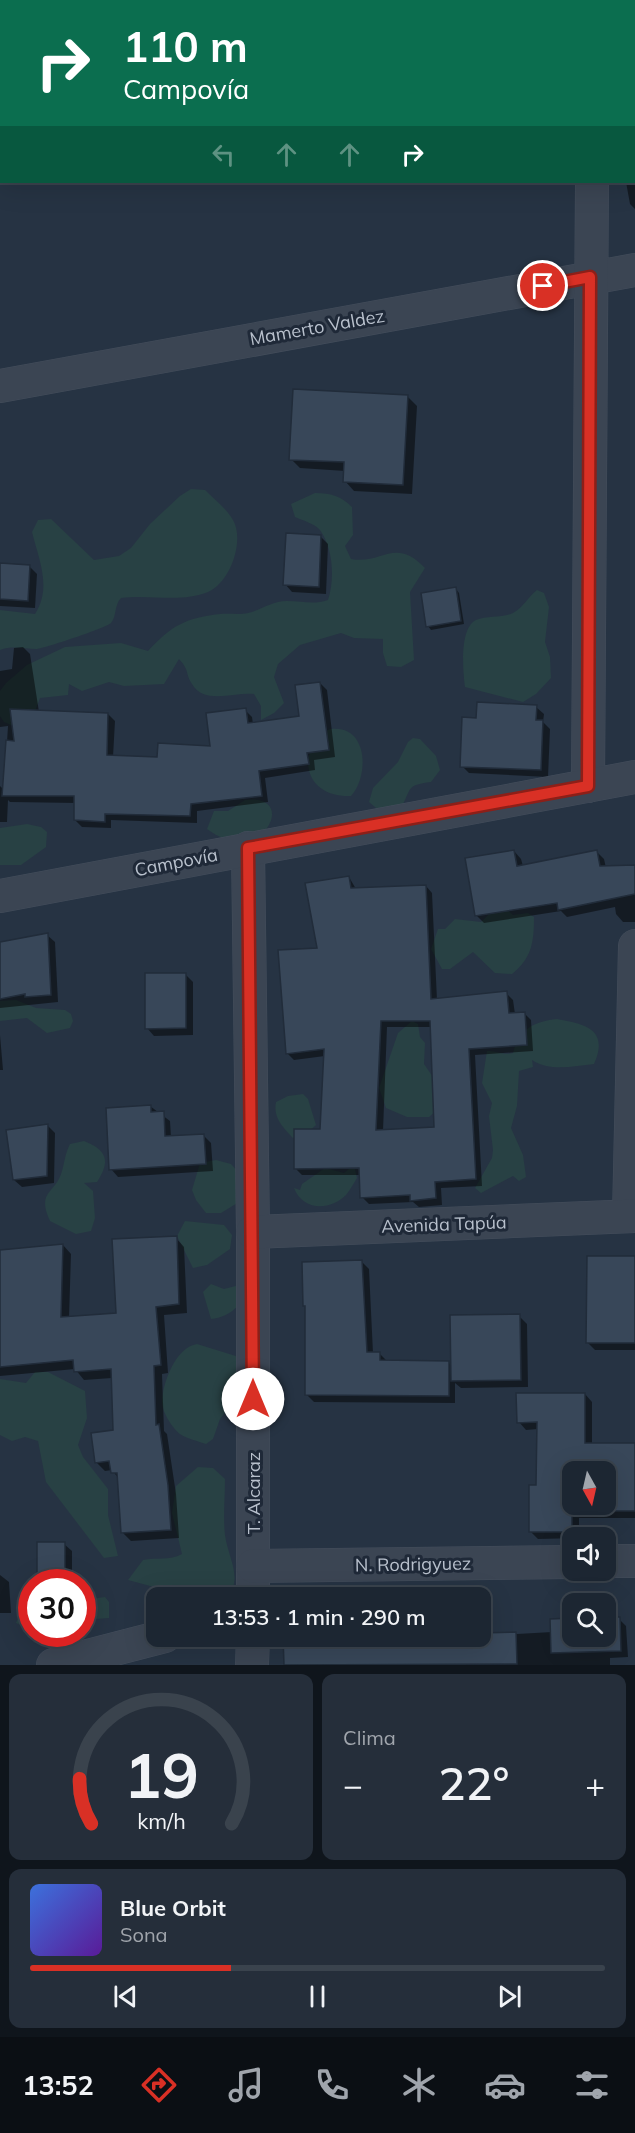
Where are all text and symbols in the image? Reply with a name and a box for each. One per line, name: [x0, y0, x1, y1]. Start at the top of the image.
text: 110 m: [123, 20, 248, 73]
icon: right: [24, 24, 102, 102]
text: Campovía: [123, 72, 249, 106]
icon: left: [207, 138, 240, 171]
icon: ahead: [270, 138, 303, 171]
icon: ahead: [333, 138, 366, 171]
icon: right: [396, 138, 429, 171]
pin: [517, 260, 568, 311]
icon: arrive: [526, 269, 559, 302]
street label: Mamerto Valdez: [248, 304, 386, 350]
street label: Campovía: [132, 843, 220, 881]
street label: Avenida Tapúa: [381, 1210, 507, 1238]
position arrow: [221, 1367, 285, 1431]
street label: T. Alcaraz: [242, 1452, 265, 1534]
north arrow: [562, 1461, 616, 1515]
map controls: [562, 1461, 616, 1647]
button: sound: [562, 1527, 616, 1581]
street label: N. Rodrigyuez: [355, 1551, 471, 1577]
speed limit sign: 30: [18, 1569, 96, 1647]
button: search: [562, 1593, 616, 1647]
text: 13:53 · 1 min · 290 m: [211, 1603, 426, 1631]
text: Clima: [343, 1725, 396, 1750]
text: 19: [124, 1735, 198, 1814]
text: 22°: [439, 1755, 509, 1811]
text: −: [343, 1764, 363, 1805]
text: +: [585, 1764, 605, 1805]
text: km/h: [137, 1807, 185, 1834]
text: Blue Orbit: [120, 1894, 226, 1922]
text: Sona: [120, 1922, 168, 1947]
icon: previous: [109, 1980, 142, 2013]
icon: pause: [301, 1980, 334, 2013]
icon: next: [493, 1980, 526, 2013]
icon: directions: [138, 2064, 180, 2106]
icon: music: [225, 2064, 267, 2106]
icon: phone: [311, 2064, 353, 2106]
icon: climate: [398, 2064, 440, 2106]
icon: car: [484, 2064, 526, 2106]
icon: filters: [571, 2064, 613, 2106]
text: 13:52: [22, 2068, 94, 2102]

